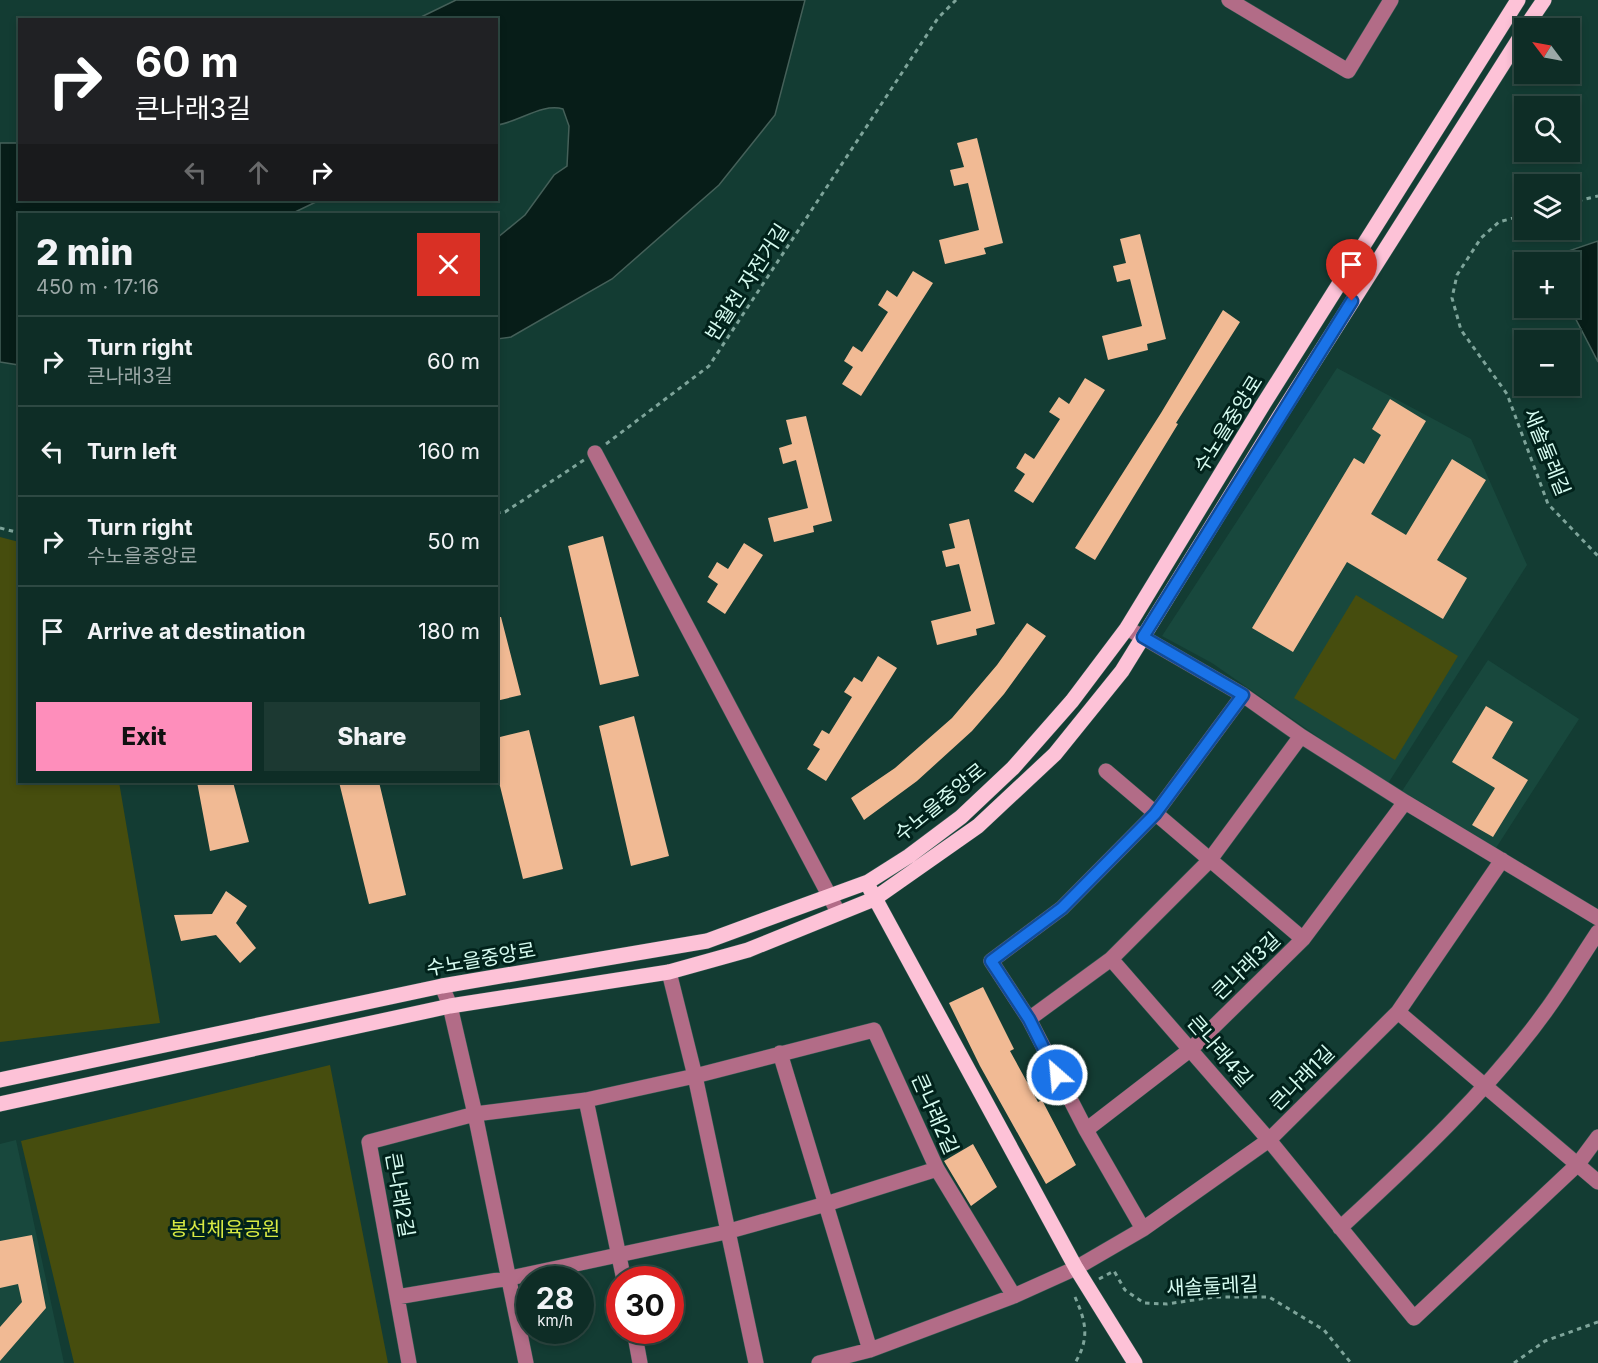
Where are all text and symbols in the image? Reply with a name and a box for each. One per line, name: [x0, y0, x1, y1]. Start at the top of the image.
north arrow: [1514, 18, 1580, 84]
map controls: [1514, 18, 1580, 396]
text: 60 m: [135, 36, 239, 87]
icon: right: [36, 42, 114, 120]
text: 큰나래3길: [135, 92, 251, 125]
button: search: [1514, 96, 1580, 162]
icon: left: [179, 156, 212, 189]
icon: ahead: [242, 156, 275, 189]
icon: right: [305, 156, 338, 189]
button: layers: [1514, 174, 1580, 240]
street label: 반월천 자전거길: [700, 219, 794, 345]
text: 2 min: [36, 230, 133, 274]
button: close: [417, 233, 480, 296]
pin: [1326, 239, 1377, 301]
icon: arrive: [1335, 248, 1368, 281]
button: +: [1514, 252, 1580, 318]
text: 450 m · 17:16: [36, 275, 159, 299]
button: −: [1514, 330, 1580, 396]
text: Turn right: [87, 334, 193, 360]
icon: right: [36, 345, 69, 378]
text: 60 m: [427, 348, 480, 374]
text: 큰나래3길: [87, 364, 173, 388]
street label: 수노을중앙로: [1189, 371, 1267, 477]
street label: 새솔둘레길: [1519, 405, 1575, 499]
icon: left: [36, 435, 69, 468]
text: Turn left: [87, 438, 177, 464]
text: 160 m: [418, 438, 480, 464]
text: Turn right: [87, 514, 193, 540]
icon: right: [36, 525, 69, 558]
text: 50 m: [427, 528, 480, 554]
text: 수노을중앙로: [87, 544, 197, 568]
icon: arrive: [36, 615, 69, 648]
text: Arrive at destination: [87, 618, 306, 644]
text: 180 m: [418, 618, 480, 644]
button: Exit: [36, 702, 252, 771]
button: Share: [264, 702, 480, 771]
street label: 수노을중앙로: [890, 758, 990, 846]
street label: 큰나래3길: [1207, 928, 1285, 1004]
street label: 수노을중앙로: [425, 938, 537, 980]
street label: 큰나래4길: [1183, 1010, 1257, 1092]
street label: 큰나래1길: [1265, 1041, 1339, 1115]
position arrow: [1025, 1043, 1089, 1107]
street label: 큰나래2길: [907, 1070, 963, 1158]
street label: 큰나래2길: [381, 1151, 419, 1239]
park label: 봉선체육공원: [170, 1217, 280, 1241]
speed limit sign: 30: [606, 1266, 684, 1344]
street label: 새솔둘레길: [1165, 1272, 1259, 1300]
text: 28: [536, 1280, 574, 1316]
text: km/h: [537, 1311, 573, 1330]

